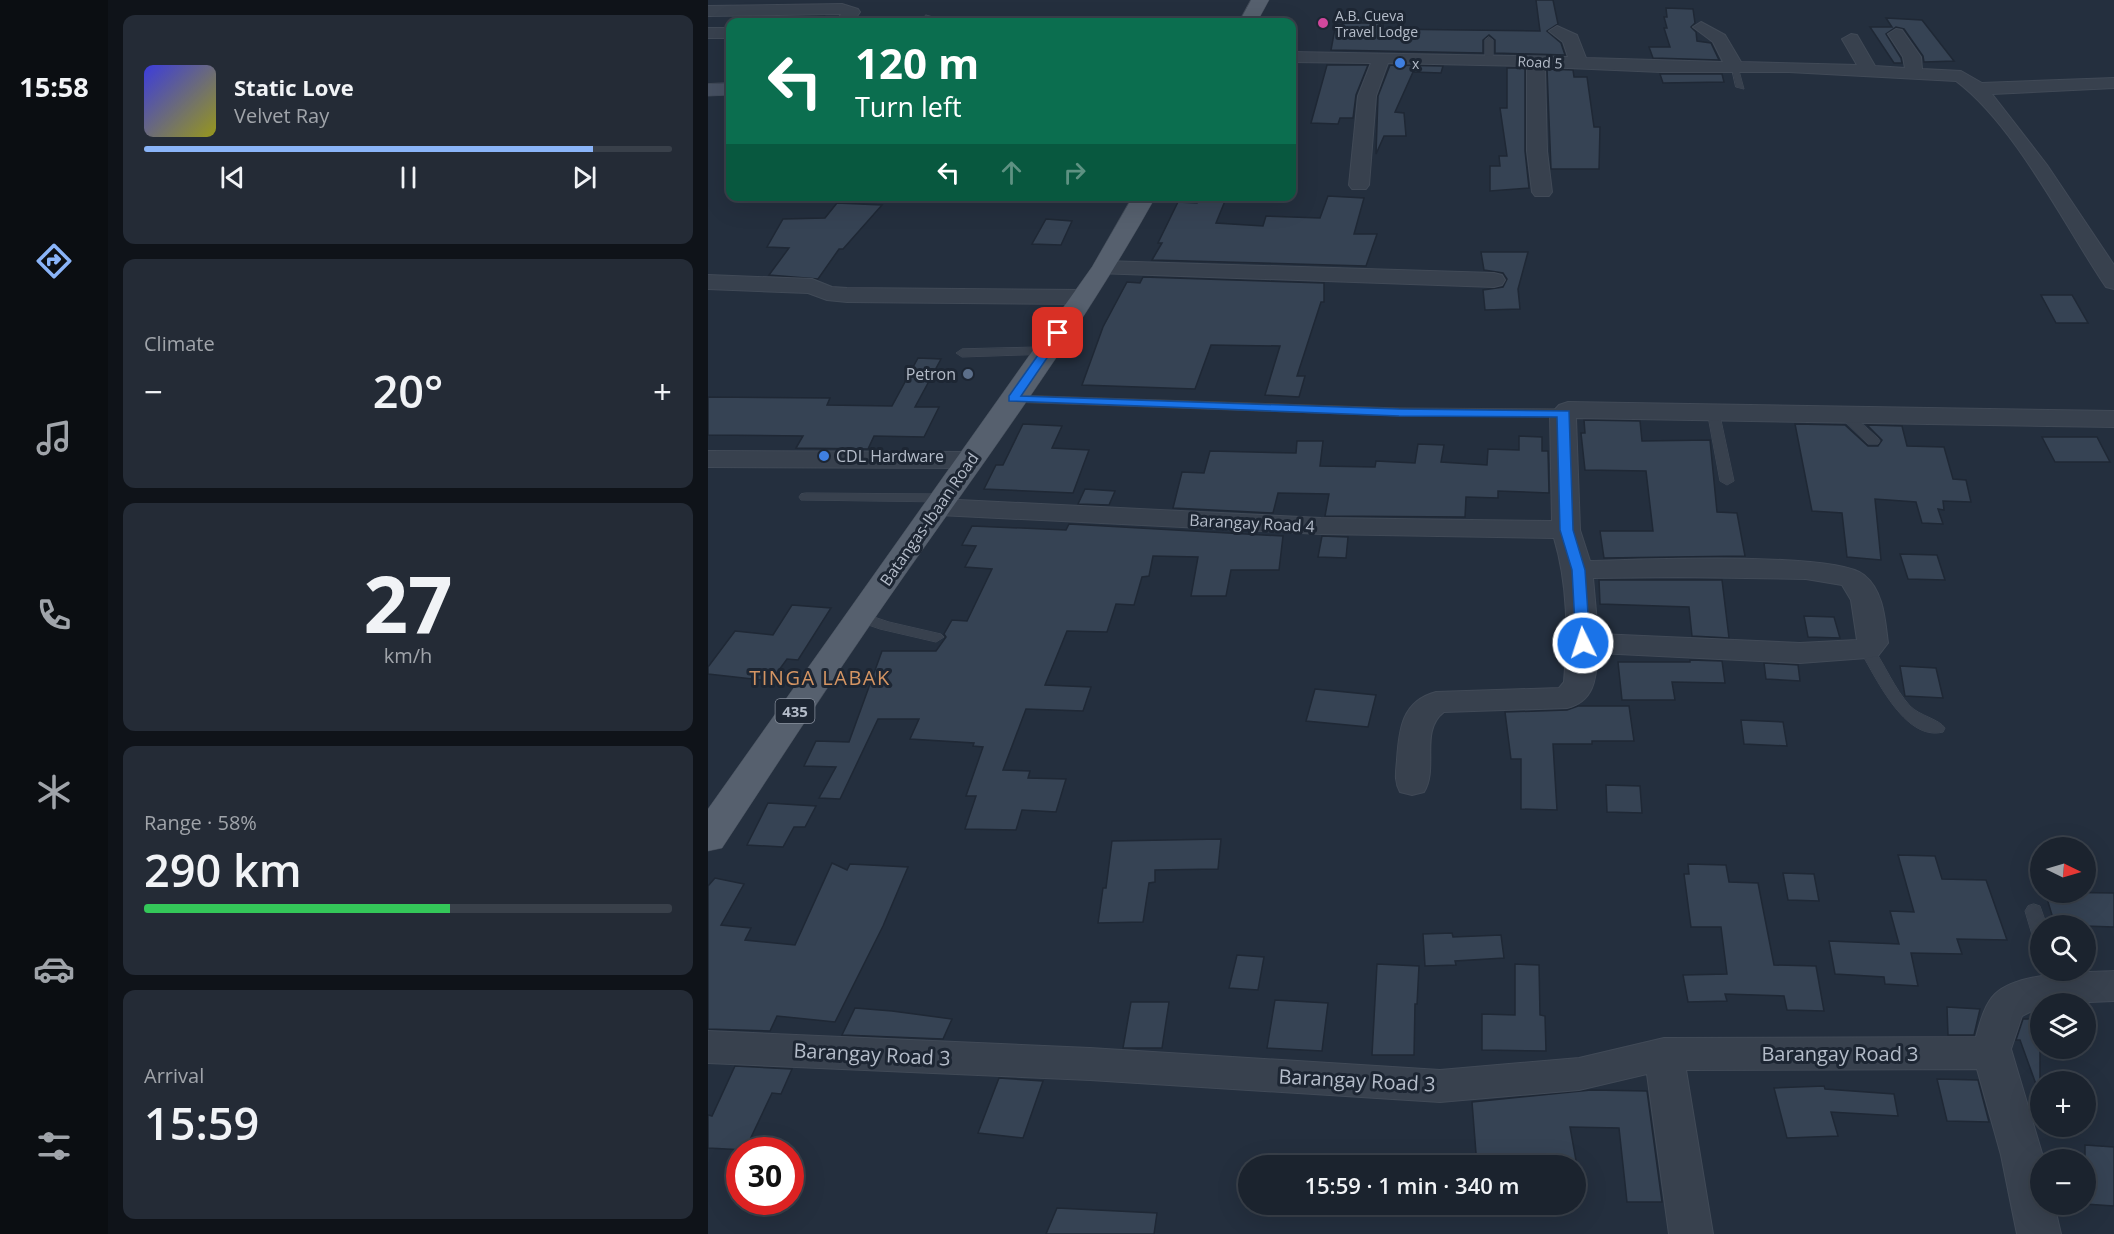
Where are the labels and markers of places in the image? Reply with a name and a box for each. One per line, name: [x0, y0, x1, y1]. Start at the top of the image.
place label: A.B. Cueva Travel Lodge: [1335, 6, 1418, 41]
marker: A.B. Cueva Travel Lodge: [1316, 16, 1330, 30]
place label: x: [1412, 54, 1420, 73]
marker: x: [1393, 56, 1407, 70]
pin: [1032, 307, 1083, 358]
place label: Petron: [906, 363, 956, 385]
marker: Petron: [961, 367, 975, 381]
place label: CDL Hardware: [836, 445, 944, 467]
marker: CDL Hardware: [817, 449, 831, 463]

